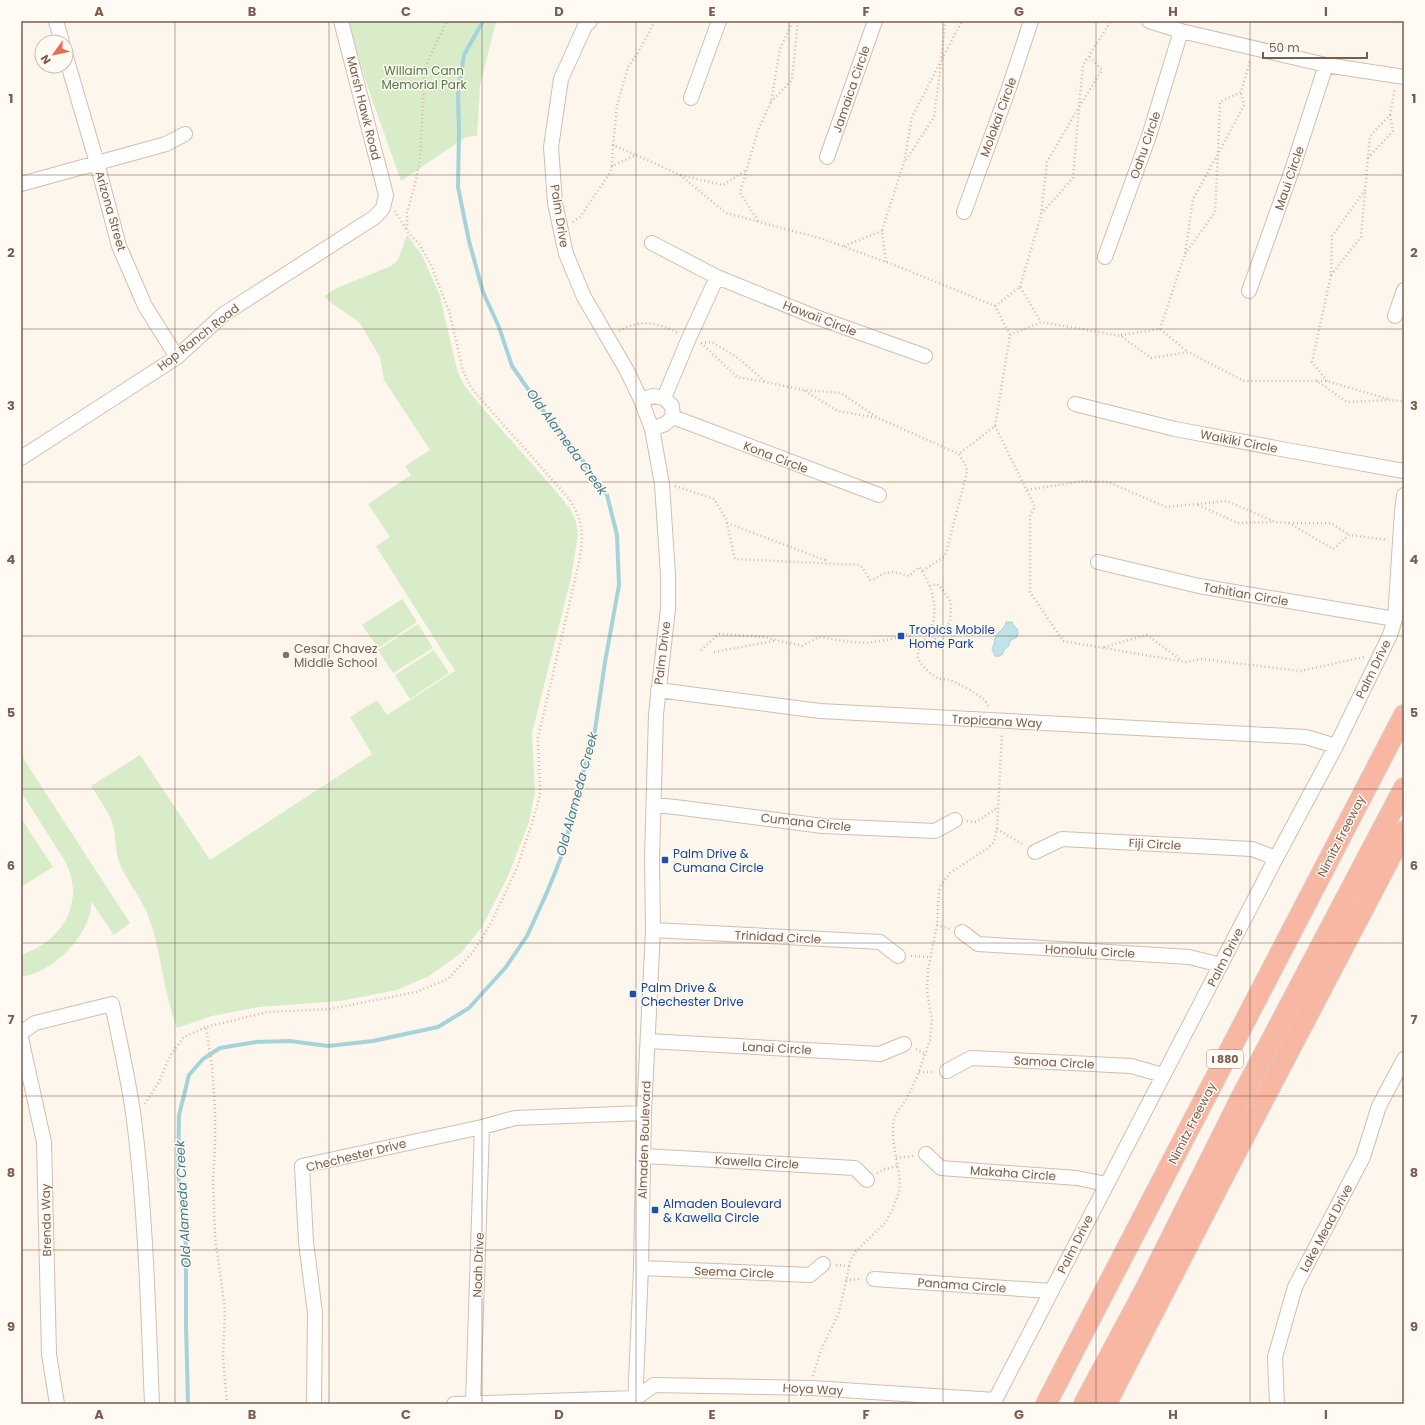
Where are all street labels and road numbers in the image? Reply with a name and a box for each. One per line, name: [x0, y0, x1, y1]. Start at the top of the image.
street label: Jamaica Circle: [828, 43, 874, 135]
street label: Marsh Hawk Road: [343, 54, 385, 162]
street label: Molokai Circle: [976, 75, 1020, 159]
street label: Oahu Circle: [1125, 109, 1165, 181]
street label: Maui Circle: [1270, 144, 1308, 212]
street label: Arizona Street: [91, 169, 131, 253]
street label: Palm Drive: [547, 183, 573, 249]
street label: Hawaii Circle: [781, 296, 859, 340]
street label: Hop Ranch Road: [153, 300, 243, 374]
street label: Waikiki Circle: [1199, 425, 1279, 457]
street label: Kona Circle: [741, 437, 811, 477]
street label: Tahitian Circle: [1202, 578, 1290, 610]
street label: Palm Drive: [650, 620, 674, 686]
street label: Palm Drive: [1351, 637, 1395, 701]
street label: Tropicana Way: [951, 710, 1043, 732]
street label: Nimitz Freeway: [1313, 792, 1369, 880]
street label: Cumana Circle: [760, 809, 852, 835]
street label: Fiji Circle: [1128, 834, 1182, 854]
street label: Palm Drive: [1203, 925, 1247, 989]
street label: Trinidad Circle: [734, 926, 822, 948]
street label: Honolulu Circle: [1045, 940, 1135, 962]
street label: Lanai Circle: [742, 1038, 812, 1058]
road number: I 880: [1207, 1050, 1243, 1068]
street label: Samoa Circle: [1013, 1051, 1095, 1073]
street label: Nimitz Freeway: [1164, 1079, 1220, 1167]
street label: Almaden Boulevard: [633, 1080, 655, 1200]
street label: Chechester Drive: [304, 1134, 408, 1176]
street label: Kawella Circle: [715, 1151, 799, 1173]
street label: Makaha Circle: [969, 1162, 1057, 1184]
street label: Lake Mead Drive: [1296, 1181, 1356, 1275]
street label: Brenda Way: [37, 1183, 55, 1257]
street label: Palm Drive: [1053, 1212, 1097, 1276]
street label: Noah Drive: [468, 1232, 488, 1298]
street label: Seema Circle: [694, 1262, 774, 1282]
street label: Panama Circle: [917, 1273, 1007, 1297]
street label: Hoya Way: [782, 1379, 844, 1399]

